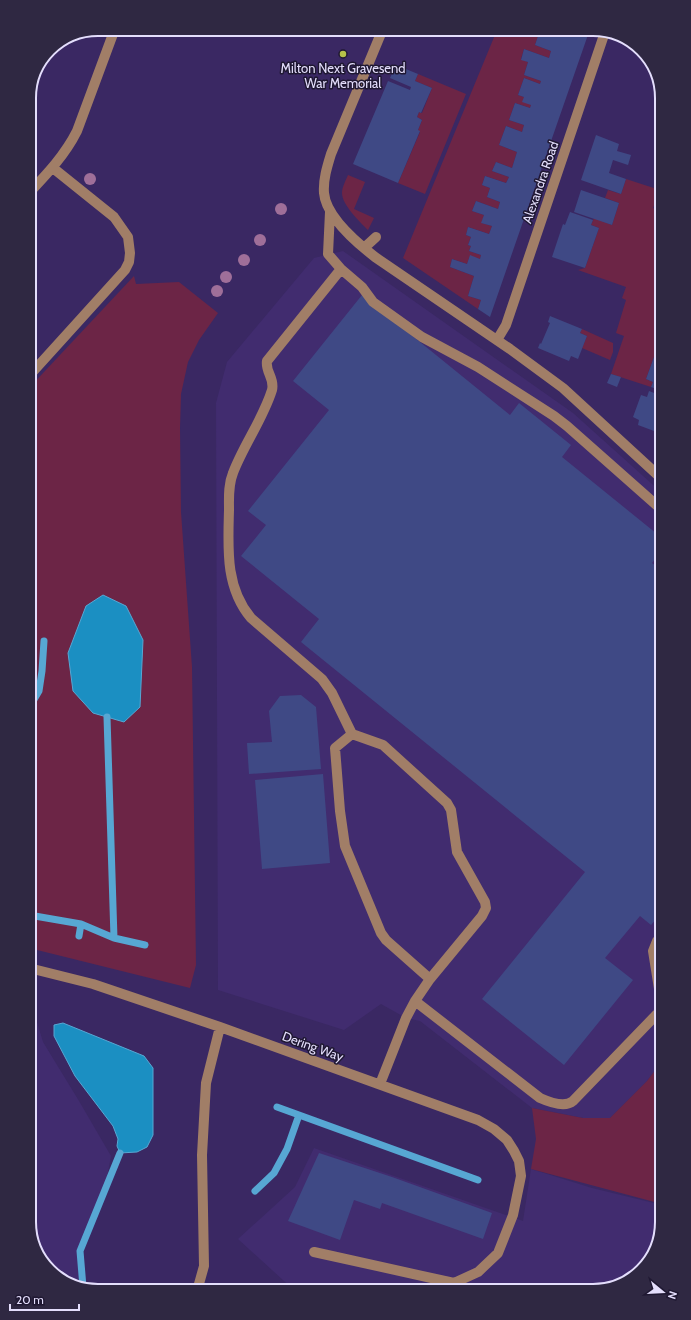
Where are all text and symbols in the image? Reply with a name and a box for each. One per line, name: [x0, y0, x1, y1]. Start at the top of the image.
marker: Milton Next Gravesend War Memorial: [338, 49, 348, 59]
place label: Milton Next Gravesend War Memorial: [280, 60, 406, 91]
street label: Alexandra Road: [518, 139, 562, 225]
street label: Dering Way: [280, 1028, 346, 1065]
north arrow: [643, 1272, 683, 1312]
scale bar: [10, 1286, 79, 1312]
text: N: [665, 1289, 680, 1301]
text: 20 m: [16, 1292, 44, 1307]

